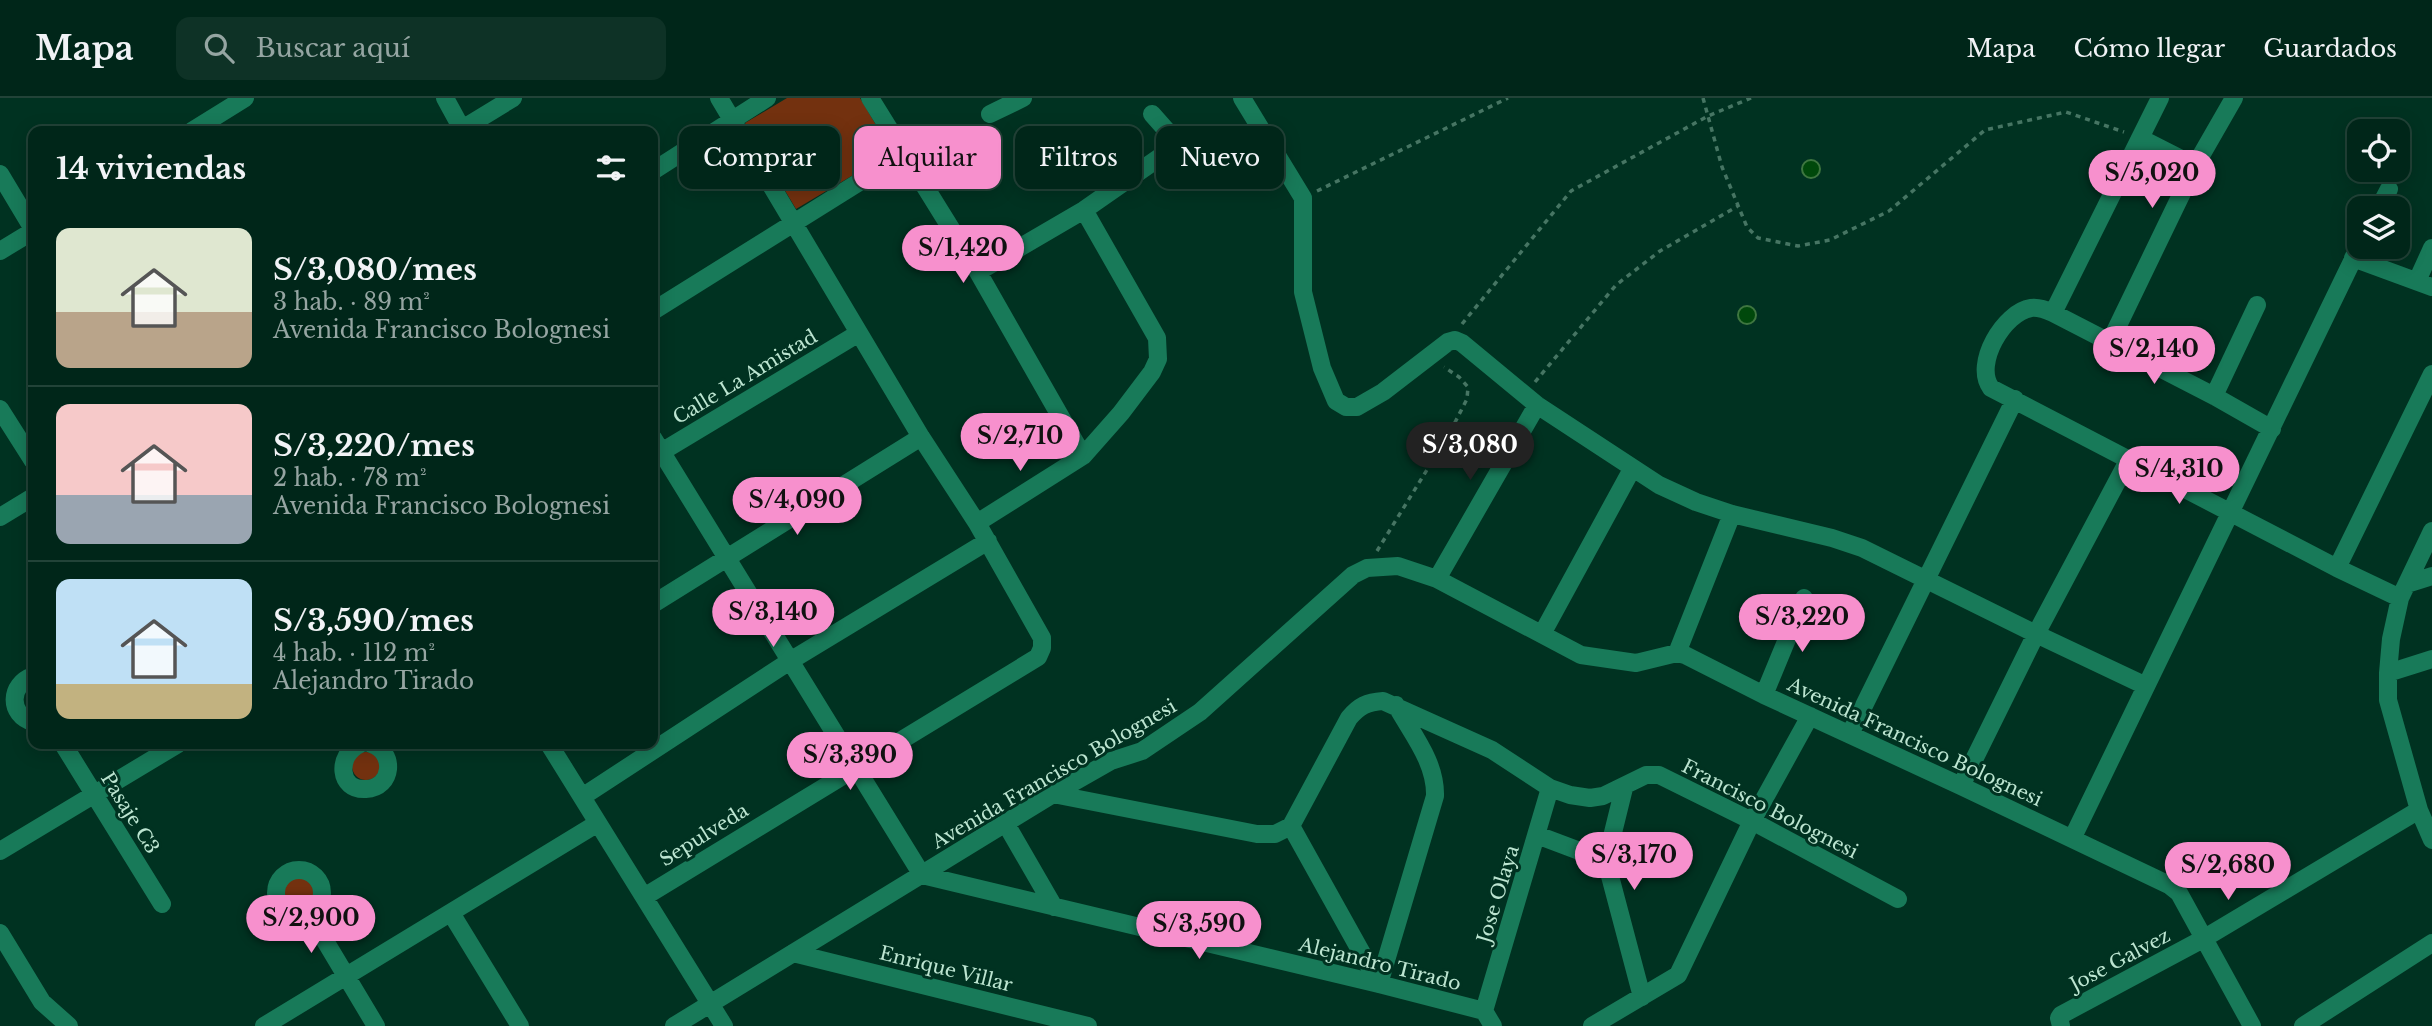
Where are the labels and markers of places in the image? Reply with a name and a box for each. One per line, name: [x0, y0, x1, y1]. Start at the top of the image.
pin: S/5,020: [2087, 150, 2217, 210]
pin: S/1,420: [898, 226, 1028, 285]
pin: S/2,140: [2089, 327, 2219, 386]
pin: S/2,710: [955, 414, 1085, 473]
pin: S/3,080: [1405, 422, 1535, 482]
pin: S/4,310: [2114, 446, 2244, 506]
pin: S/4,090: [732, 478, 862, 537]
pin: S/3,140: [708, 589, 838, 649]
pin: S/3,220: [1737, 594, 1867, 654]
pin: S/3,390: [785, 732, 915, 792]
pin: S/3,170: [1569, 832, 1699, 892]
pin: S/2,680: [2163, 842, 2293, 902]
pin: S/2,900: [246, 896, 376, 955]
pin: S/3,590: [1134, 902, 1264, 961]

